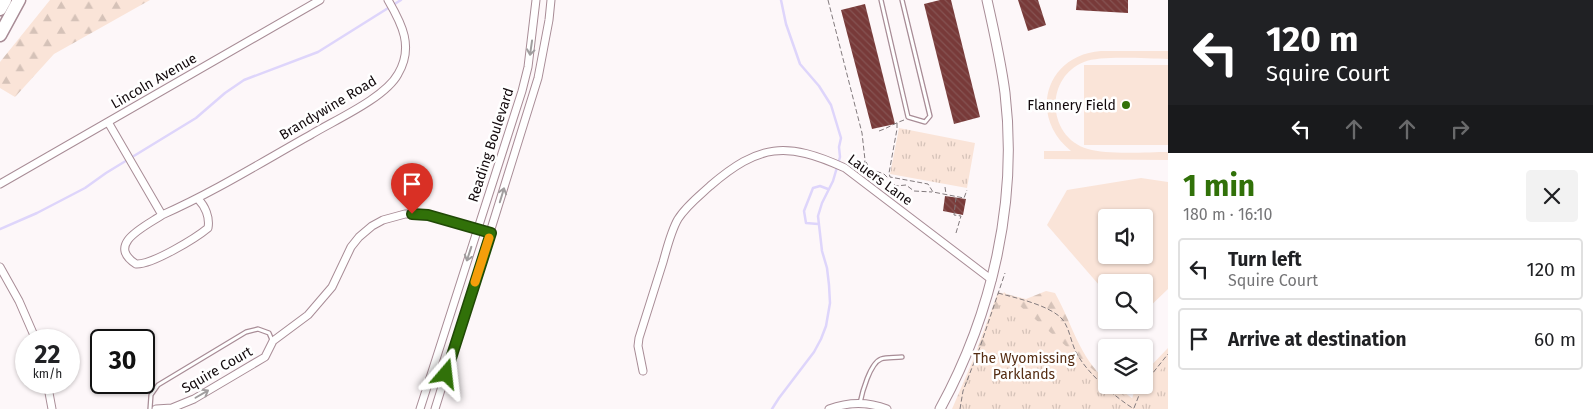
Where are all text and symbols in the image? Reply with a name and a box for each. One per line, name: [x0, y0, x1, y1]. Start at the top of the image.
text: 120 m: [1266, 18, 1359, 60]
icon: left: [1183, 20, 1248, 85]
one-way arrow: [525, 40, 535, 56]
street label: Lincoln Avenue: [108, 50, 200, 112]
text: Squire Court: [1266, 60, 1390, 87]
street label: Brandywine Road: [276, 72, 380, 144]
street label: Reading Boulevard: [465, 86, 517, 204]
place label: Flannery Field: [1027, 97, 1116, 114]
marker: Flannery Field: [1120, 99, 1132, 111]
icon: left: [1287, 115, 1315, 143]
icon: ahead: [1340, 115, 1368, 143]
icon: ahead: [1393, 115, 1421, 143]
icon: right: [1446, 115, 1474, 143]
street label: Lauers Lane: [844, 151, 916, 209]
pin: [391, 163, 433, 214]
text: 1 min: [1183, 168, 1255, 204]
icon: arrive: [398, 170, 426, 198]
button: close: [1526, 170, 1578, 222]
one-way arrow: [498, 188, 507, 204]
text: 180 m · 16:10: [1183, 205, 1272, 224]
map controls: [1098, 209, 1153, 394]
button: sound: [1098, 209, 1153, 264]
one-way arrow: [464, 246, 474, 262]
text: Turn left: [1228, 248, 1302, 271]
icon: left: [1185, 255, 1213, 283]
text: 120 m: [1526, 258, 1576, 281]
text: Squire Court: [1228, 271, 1318, 290]
button: search: [1098, 274, 1153, 329]
icon: arrive: [1185, 325, 1213, 353]
text: Arrive at destination: [1228, 328, 1407, 351]
text: 60 m: [1534, 328, 1576, 351]
speed limit sign: 30: [90, 329, 155, 394]
button: layers: [1098, 339, 1153, 394]
text: 22: [35, 340, 60, 370]
street label: Squire Court: [179, 342, 256, 397]
position arrow: [419, 347, 471, 399]
park label: The Wyomissing Parklands: [973, 350, 1076, 383]
text: km/h: [33, 367, 62, 381]
one-way arrow: [194, 389, 208, 399]

